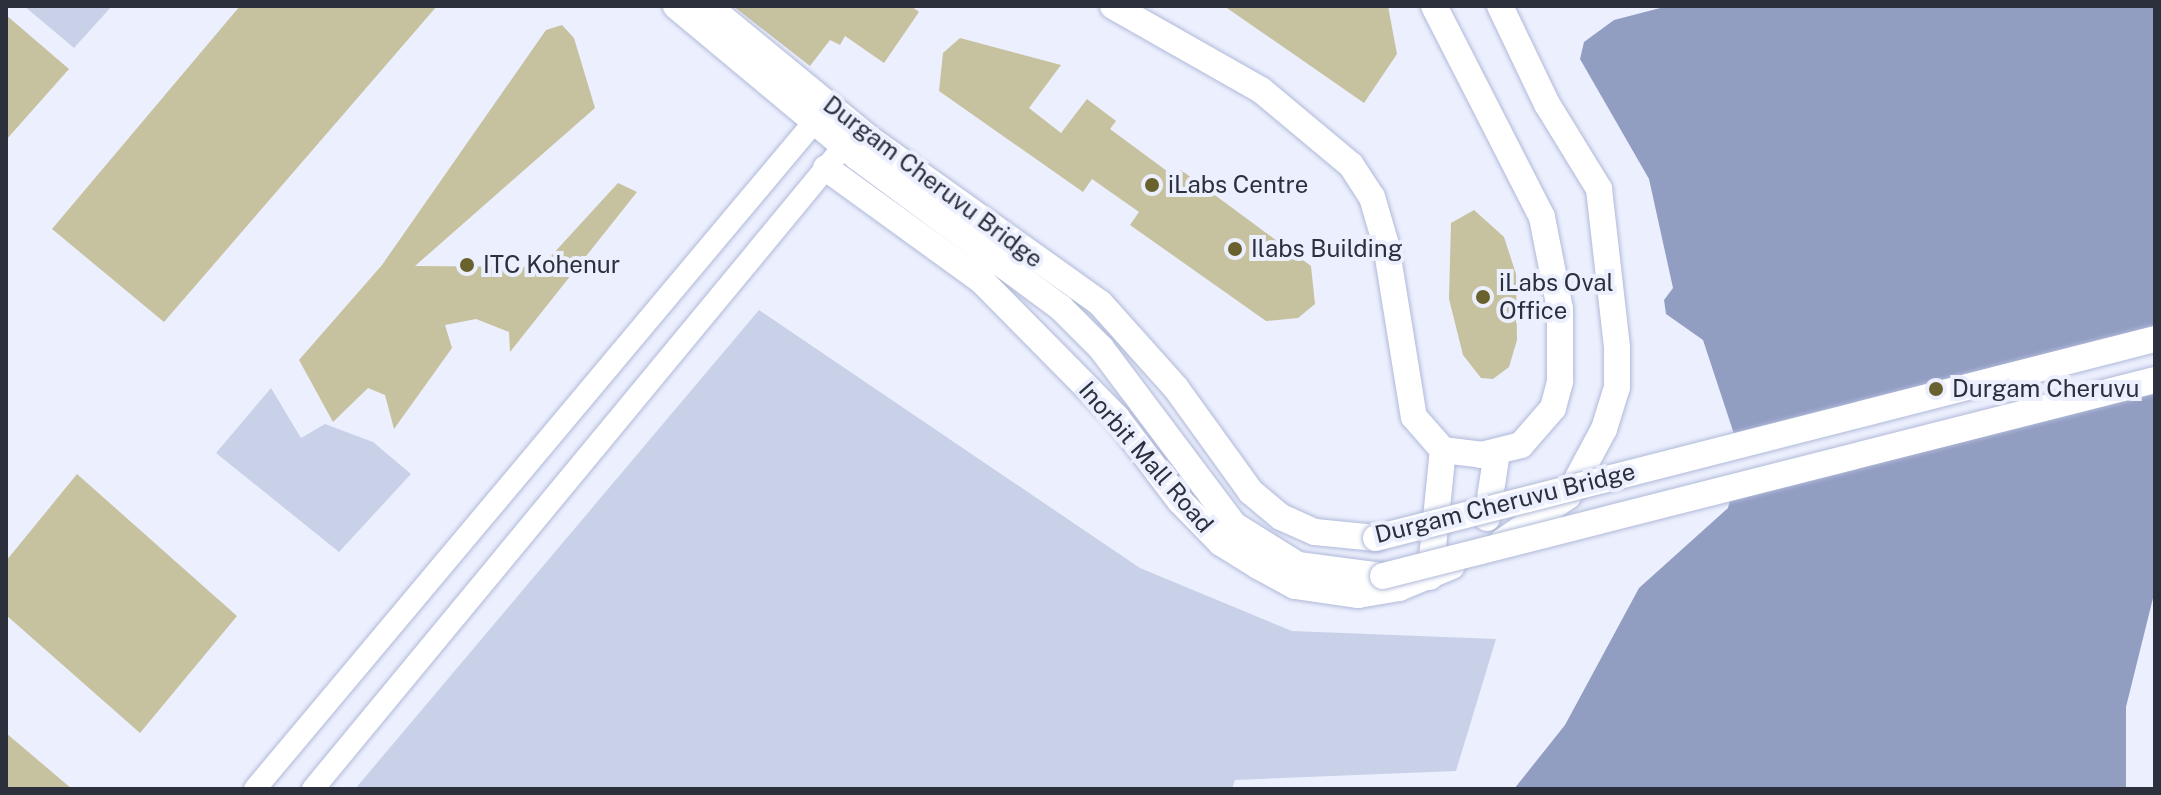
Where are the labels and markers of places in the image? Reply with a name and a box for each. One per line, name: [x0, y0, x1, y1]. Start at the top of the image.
place label: iLabs Centre: [1168, 171, 1308, 199]
marker: iLabs Centre: [1143, 176, 1161, 194]
place label: Ilabs Building: [1251, 235, 1403, 263]
marker: Ilabs Building: [1226, 240, 1244, 258]
place label: ITC Kohenur: [483, 251, 620, 279]
marker: ITC Kohenur: [458, 256, 476, 274]
place label: iLabs Oval Office: [1499, 269, 1614, 325]
marker: iLabs Oval Office: [1474, 288, 1492, 306]
place label: Durgam Cheruvu: [1952, 375, 2139, 403]
marker: Durgam Cheruvu: [1927, 380, 1945, 398]

